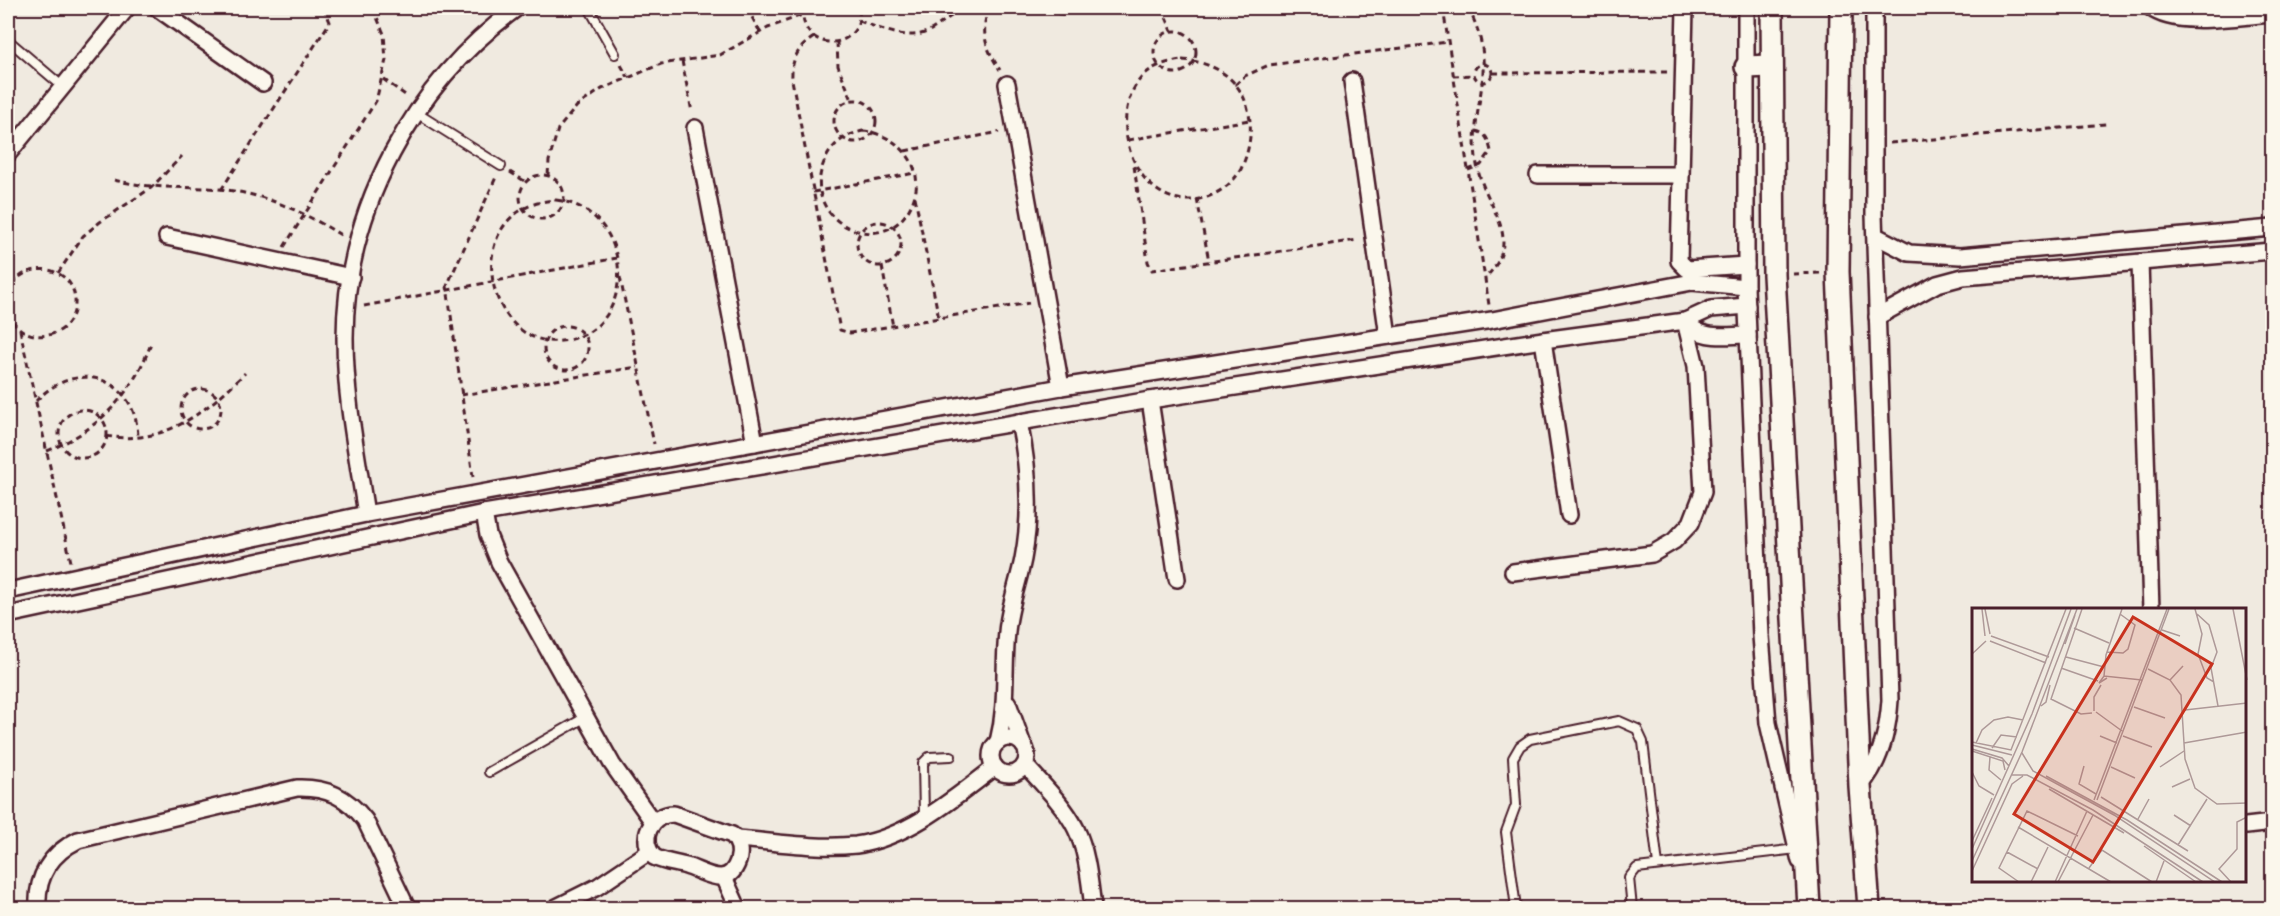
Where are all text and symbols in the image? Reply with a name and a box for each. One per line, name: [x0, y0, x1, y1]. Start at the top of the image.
inset map: [1972, 608, 2247, 883]

